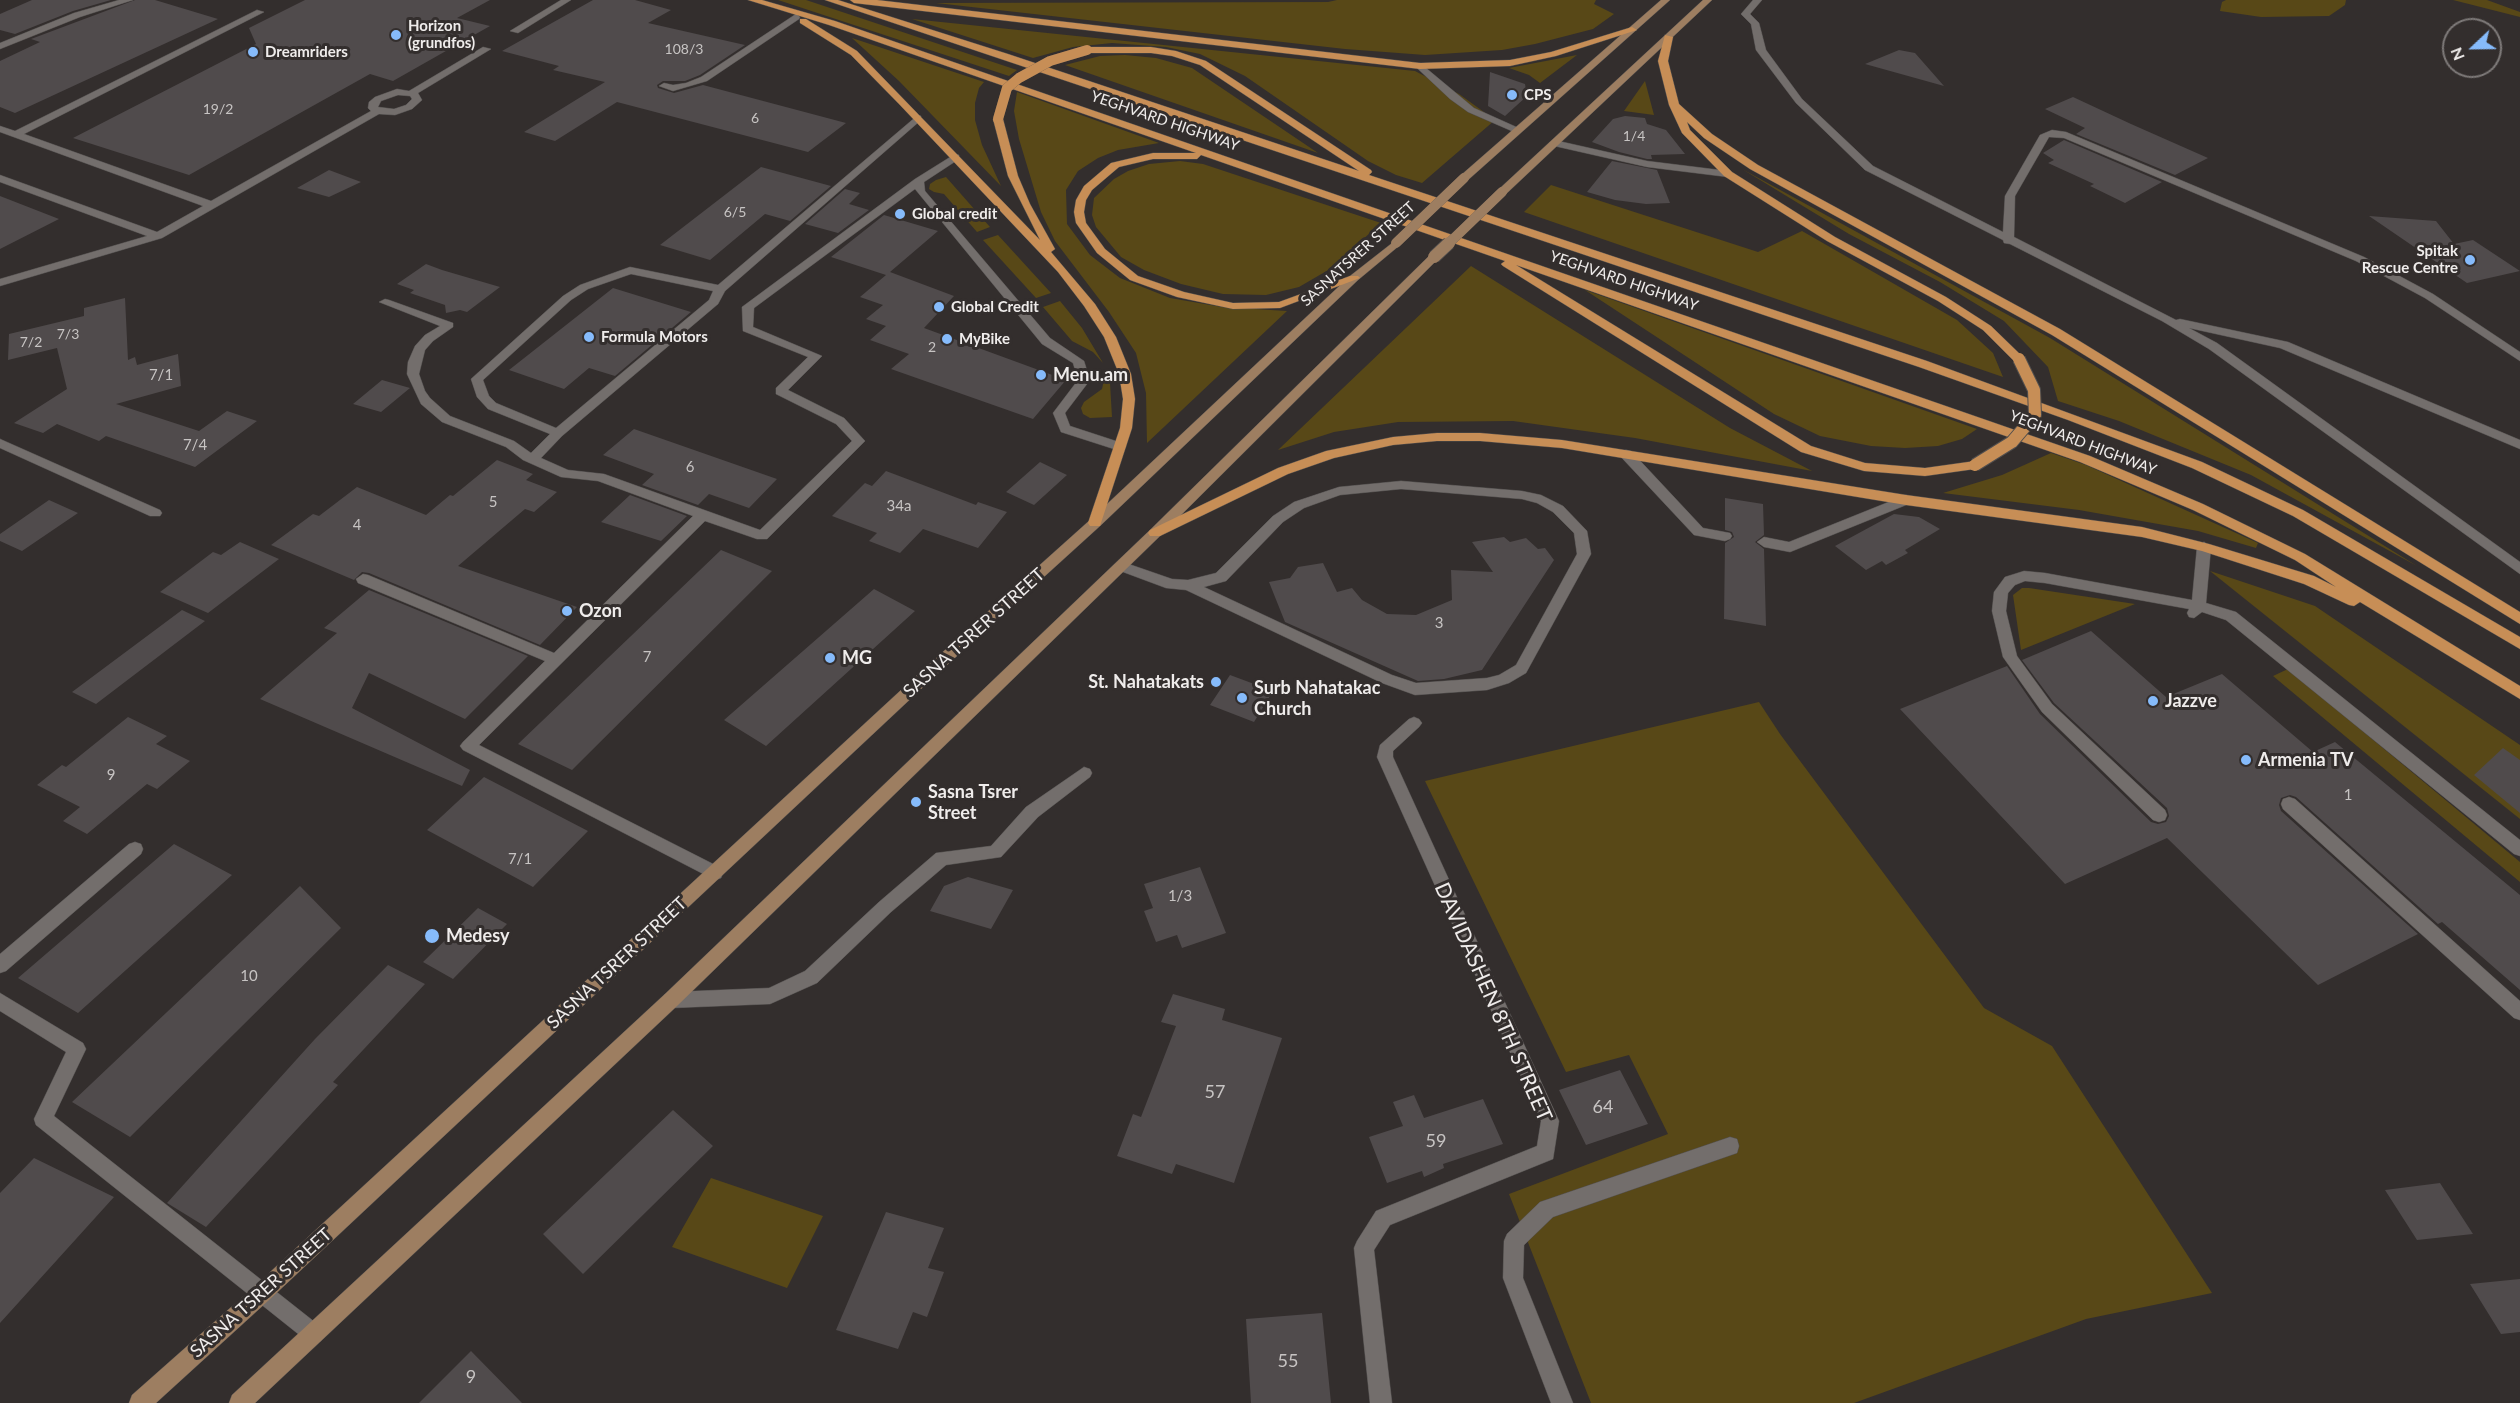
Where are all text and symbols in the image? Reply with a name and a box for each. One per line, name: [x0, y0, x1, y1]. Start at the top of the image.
place label: Horizon (grundfos): [408, 17, 475, 52]
north arrow: [2442, 18, 2502, 78]
marker: Horizon (grundfos): [389, 28, 403, 42]
house number: 108/3: [665, 41, 703, 57]
place label: Dreamriders: [265, 43, 348, 61]
marker: Dreamriders: [246, 45, 260, 59]
text: N: [2446, 45, 2468, 63]
place label: CPS: [1524, 86, 1551, 104]
street label: YEGHVARD HIGHWAY: [1088, 87, 1242, 155]
marker: CPS: [1505, 88, 1519, 102]
house number: 19/2: [203, 101, 233, 117]
house number: 6: [751, 110, 759, 126]
house number: 1/4: [1623, 128, 1645, 144]
street label: SASNATSRER STREET: [1297, 198, 1419, 310]
house number: 6/5: [724, 204, 746, 220]
place label: Global credit: [912, 205, 997, 223]
marker: Global credit: [893, 207, 907, 221]
place label: Spitak Rescue Centre: [2362, 242, 2458, 277]
street label: YEGHVARD HIGHWAY: [1547, 247, 1701, 315]
marker: Spitak Rescue Centre: [2463, 253, 2477, 267]
place label: Global Credit: [951, 298, 1039, 316]
marker: Global Credit: [932, 300, 946, 314]
house number: 7/3: [57, 326, 79, 342]
place label: Formula Motors: [601, 328, 708, 346]
marker: Formula Motors: [582, 330, 596, 344]
place label: MyBike: [959, 330, 1010, 348]
marker: MyBike: [940, 332, 954, 346]
house number: 7/2: [20, 334, 42, 350]
house number: 2: [928, 339, 936, 355]
place label: Menu.am: [1053, 364, 1128, 386]
house number: 7/1: [149, 366, 173, 384]
marker: Menu.am: [1034, 368, 1048, 382]
street label: YEGHVARD HIGHWAY: [2007, 407, 2159, 479]
house number: 7/4: [183, 436, 207, 454]
house number: 6: [686, 458, 694, 476]
house number: 5: [489, 493, 497, 511]
house number: 34a: [887, 497, 911, 515]
house number: 4: [353, 516, 361, 534]
street label: SASNA TSRER STREET: [899, 564, 1049, 702]
place label: Ozon: [579, 600, 622, 622]
marker: Ozon: [560, 604, 574, 618]
house number: 3: [1435, 614, 1443, 632]
place label: MG: [842, 647, 872, 669]
house number: 7: [643, 648, 651, 666]
marker: MG: [823, 651, 837, 665]
place label: St. Nahatakats: [1088, 671, 1204, 693]
marker: St. Nahatakats: [1209, 675, 1223, 689]
place label: Surb Nahatakac Church: [1254, 677, 1380, 720]
place label: Jazzve: [2165, 690, 2217, 712]
marker: Surb Nahatakac Church: [1235, 691, 1249, 705]
marker: Jazzve: [2146, 694, 2160, 708]
place label: Armenia TV: [2258, 749, 2353, 771]
marker: Armenia TV: [2239, 753, 2253, 767]
house number: 9: [107, 766, 115, 784]
place label: Sasna Tsrer Street: [928, 781, 1018, 824]
house number: 1: [2344, 786, 2352, 804]
marker: Sasna Tsrer Street: [909, 795, 923, 809]
house number: 7/1: [508, 850, 532, 868]
street label: DAVIDASHEN 8TH STREET: [1429, 879, 1557, 1125]
house number: 1/3: [1168, 887, 1192, 905]
street label: SASNA TSRER STREET: [543, 893, 691, 1033]
place label: Medesy: [446, 925, 509, 947]
marker: Medesy: [423, 927, 441, 945]
house number: 10: [240, 967, 258, 985]
house number: 57: [1205, 1081, 1225, 1103]
house number: 64: [1593, 1096, 1613, 1118]
house number: 59: [1426, 1130, 1446, 1152]
street label: SASNA TSRER STREET: [186, 1224, 336, 1362]
house number: 55: [1278, 1350, 1298, 1372]
house number: 9: [466, 1366, 476, 1388]

